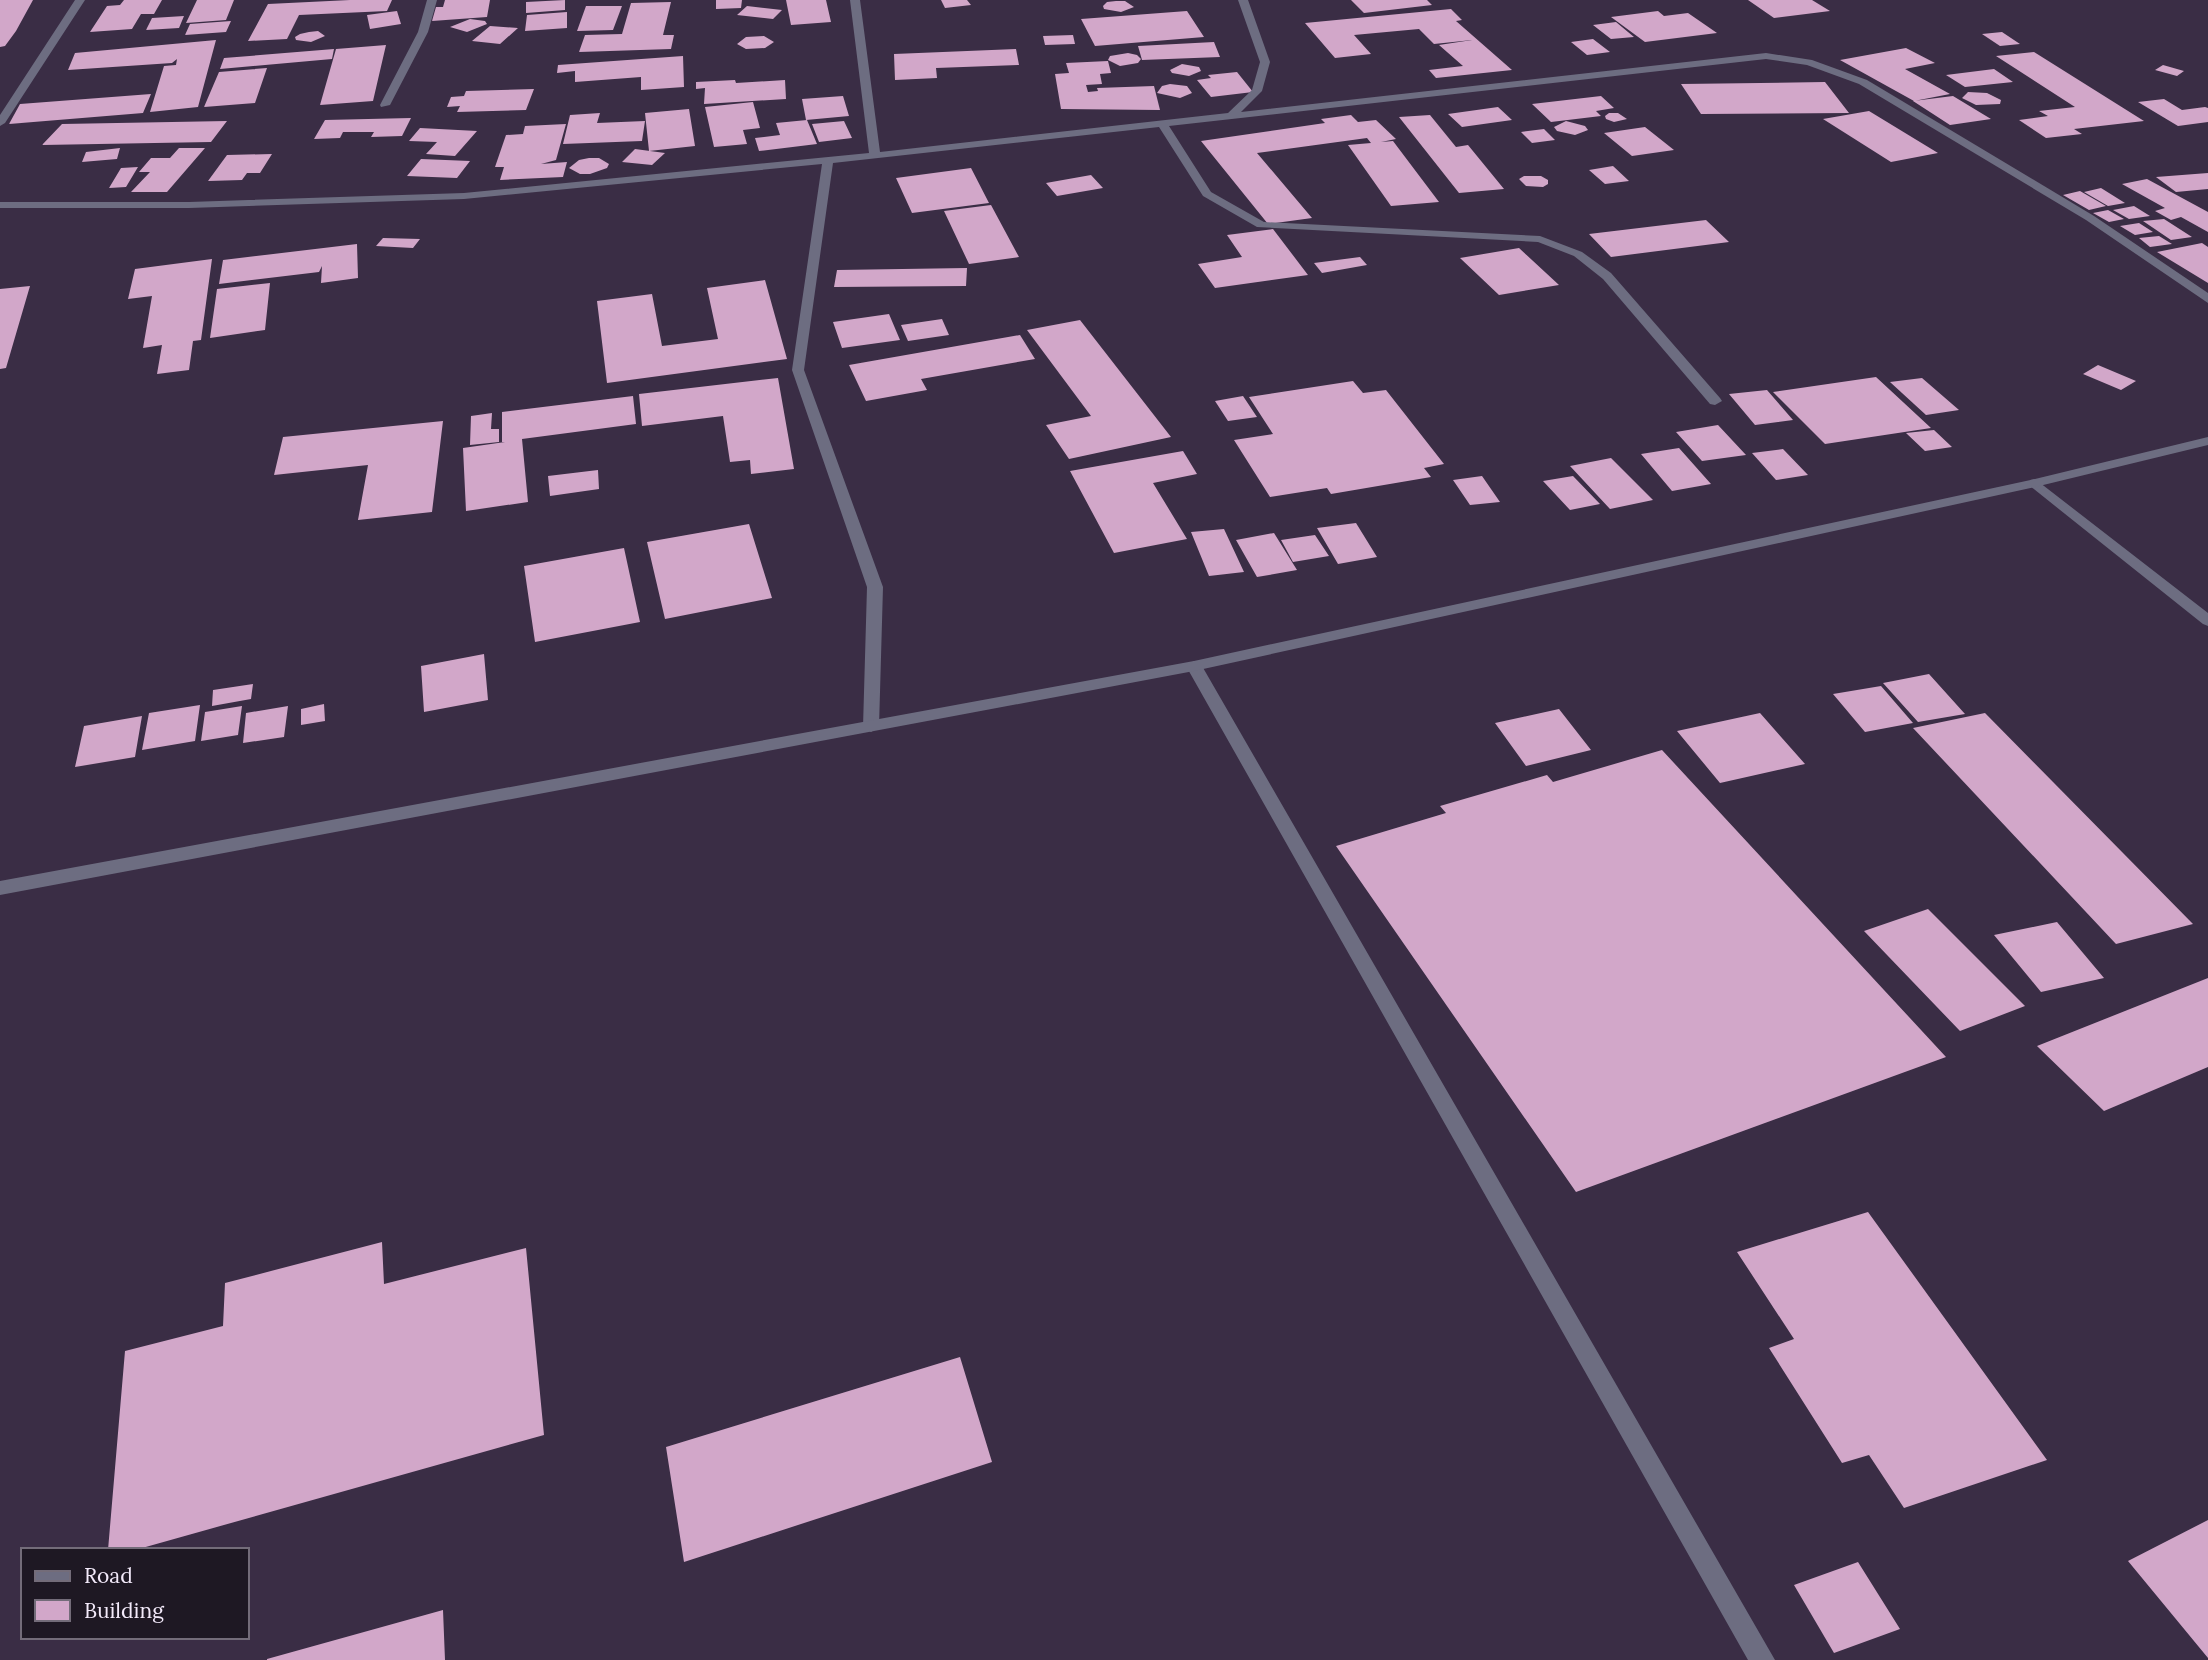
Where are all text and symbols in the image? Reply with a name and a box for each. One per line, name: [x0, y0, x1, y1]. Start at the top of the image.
legend: [21, 1548, 248, 1639]
text: Road: [84, 1562, 133, 1589]
text: Building: [84, 1597, 164, 1624]

